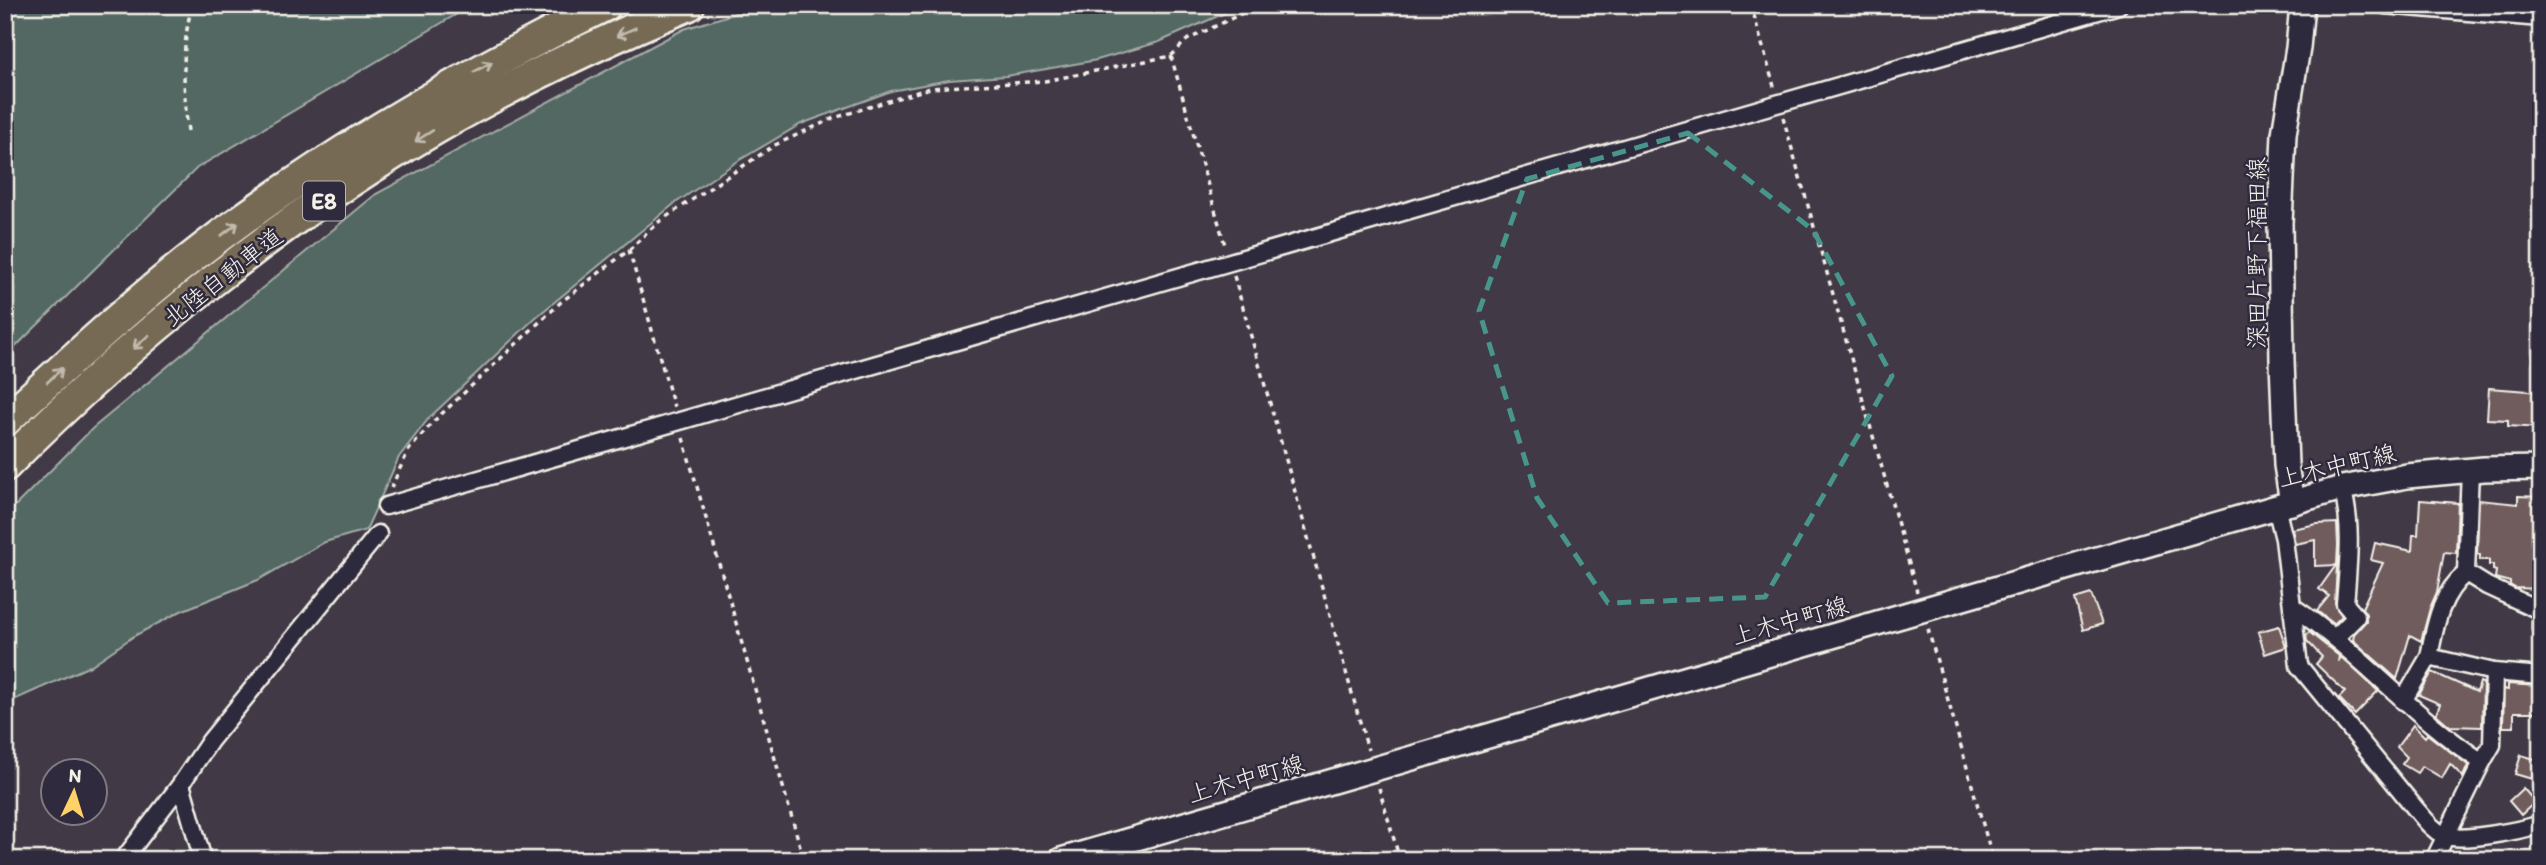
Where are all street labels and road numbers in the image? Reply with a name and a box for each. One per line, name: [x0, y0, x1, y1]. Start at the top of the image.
street label: 深田片野下福田線: [2242, 157, 2271, 349]
road number: E8: [303, 182, 345, 220]
street label: 北陸自動車道: [157, 221, 288, 332]
street label: 上木中町線: [2275, 438, 2399, 493]
street label: 上木中町線: [1728, 590, 1852, 651]
street label: 上木中町線: [1184, 748, 1308, 809]

